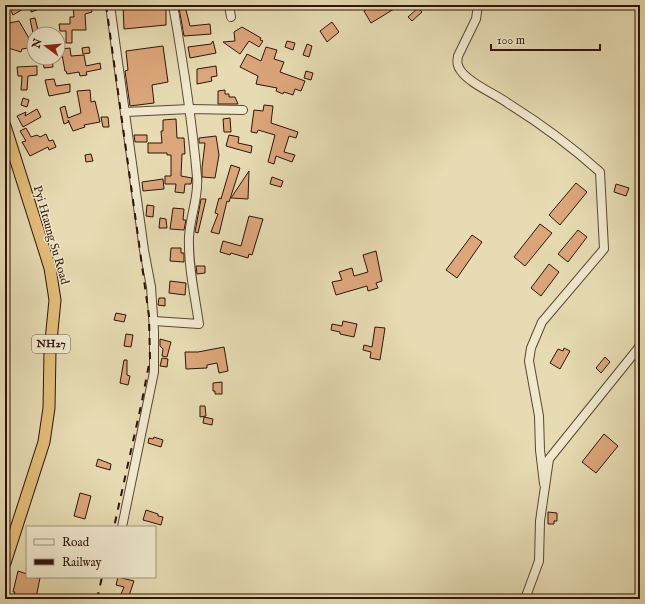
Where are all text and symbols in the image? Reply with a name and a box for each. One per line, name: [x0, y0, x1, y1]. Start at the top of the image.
north arrow: [26, 26, 66, 66]
scale bar: [491, 26, 600, 52]
text: 100 m: [497, 33, 525, 48]
text: N: [29, 37, 46, 51]
street label: Pyi Htaung Su Road: [30, 184, 72, 287]
road number: NH27: [32, 335, 70, 353]
legend: [26, 526, 156, 578]
text: Road: [62, 535, 90, 550]
text: Railway: [62, 555, 101, 570]

